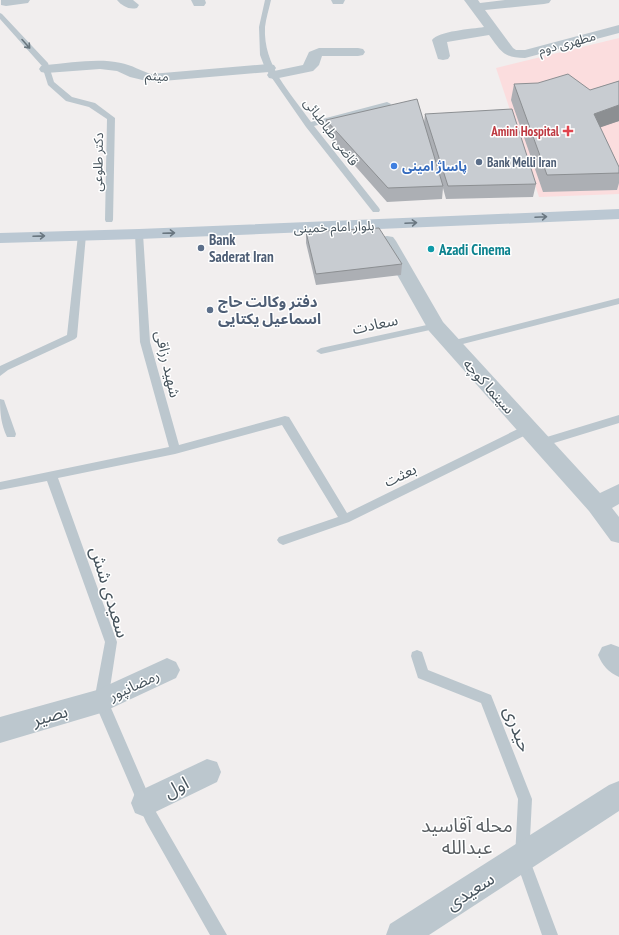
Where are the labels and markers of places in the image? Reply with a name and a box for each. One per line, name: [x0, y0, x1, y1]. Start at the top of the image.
place label: Amini Hospital: [490, 123, 560, 140]
marker: Amini Hospital: [562, 125, 574, 137]
place label: Bank Melli Iran: [487, 154, 557, 171]
marker: Bank Melli Iran: [474, 157, 484, 167]
place label: پاساژ امینی: [402, 158, 467, 175]
marker: پاساژ امینی: [389, 161, 399, 171]
place label: Bank Saderat Iran: [209, 230, 274, 266]
place label: Azadi Cinema: [438, 240, 511, 259]
marker: Bank Saderat Iran: [196, 243, 206, 253]
marker: Azadi Cinema: [426, 244, 436, 254]
place label: دفتر وکالت حاج اسماعیل یکتایی: [218, 292, 321, 328]
marker: دفتر وکالت حاج اسماعیل یکتایی: [205, 305, 215, 315]

